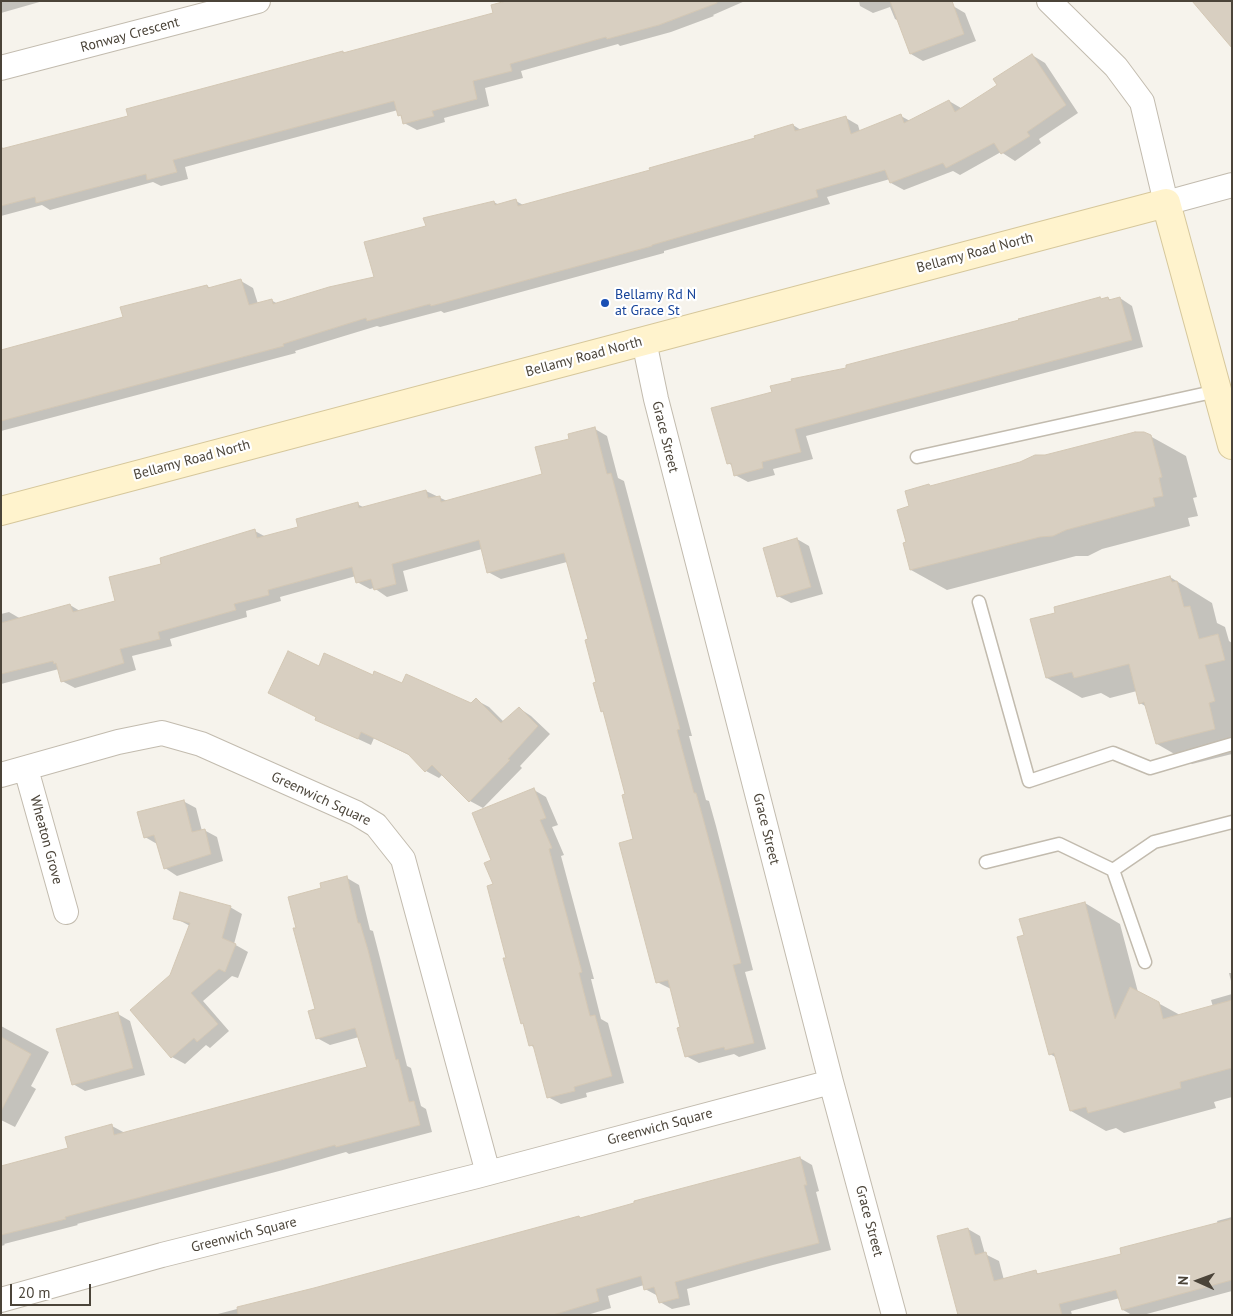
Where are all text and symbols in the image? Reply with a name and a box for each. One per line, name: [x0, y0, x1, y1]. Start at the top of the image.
street label: Ronway Crescent: [79, 14, 181, 56]
street label: Bellamy Road North: [915, 229, 1035, 277]
place label: Bellamy Rd N at Grace St: [615, 287, 696, 320]
marker: Bellamy Rd N at Grace St: [599, 297, 611, 309]
street label: Bellamy Road North: [524, 333, 644, 381]
street label: Grace Street: [648, 400, 682, 474]
street label: Bellamy Road North: [132, 436, 252, 484]
street label: Greenwich Square: [268, 769, 374, 829]
street label: Grace Street: [749, 792, 783, 866]
street label: Wheaton Grove: [26, 794, 66, 886]
street label: Greenwich Square: [606, 1105, 714, 1149]
street label: Grace Street: [851, 1184, 887, 1258]
street label: Greenwich Square: [190, 1214, 298, 1256]
north arrow: [1173, 1256, 1223, 1306]
scale bar: [12, 1274, 94, 1306]
text: N: [1174, 1276, 1192, 1285]
text: 20 m: [18, 1283, 51, 1302]

